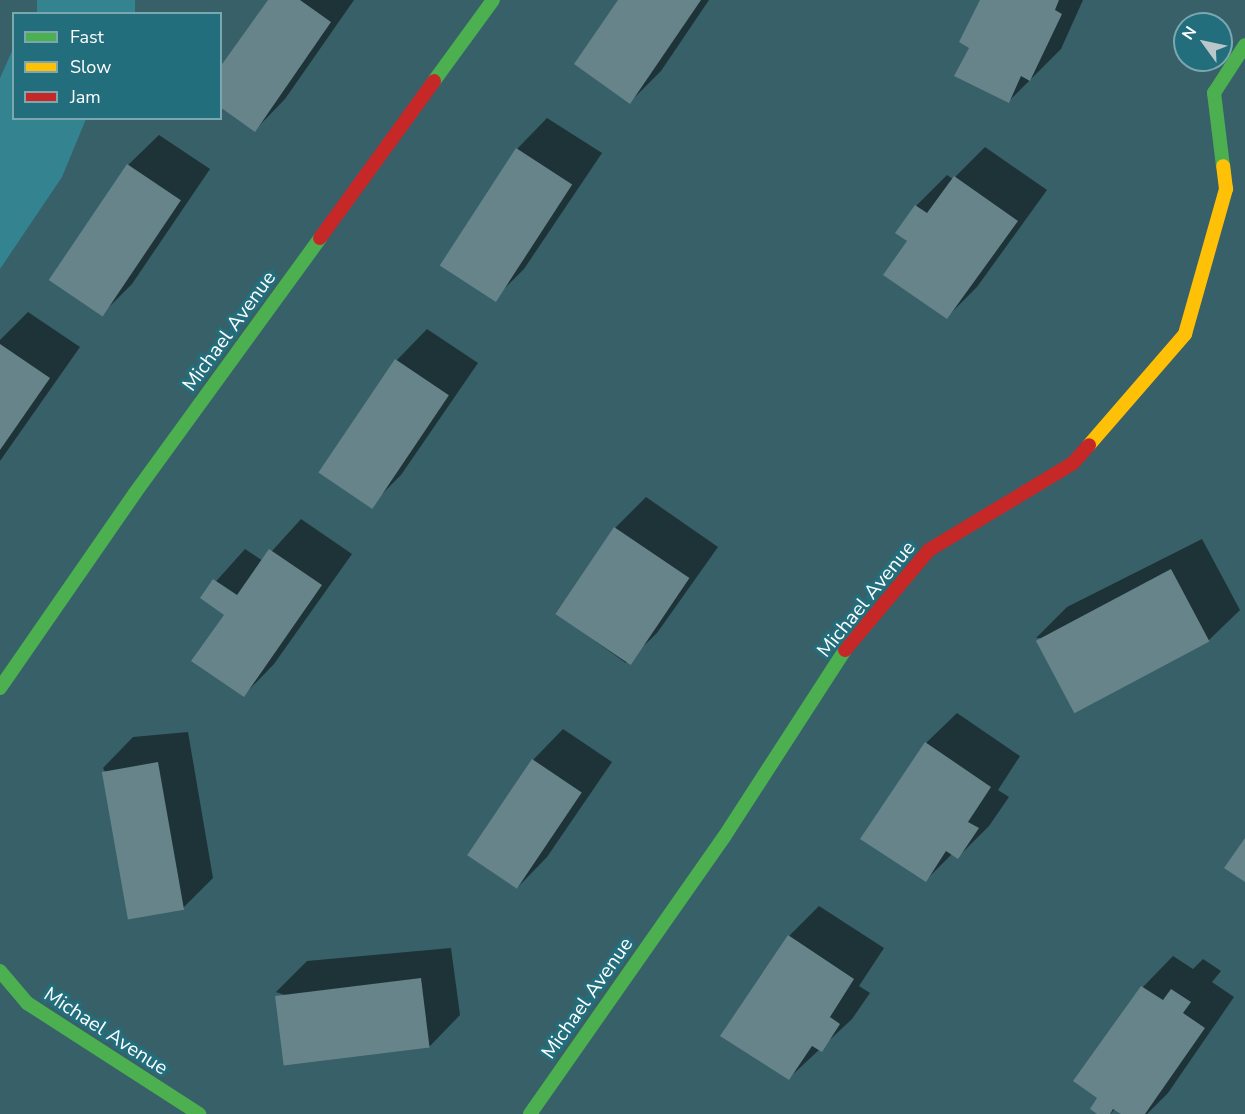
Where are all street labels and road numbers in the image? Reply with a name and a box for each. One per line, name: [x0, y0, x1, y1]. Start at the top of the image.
street label: Michael Avenue: [177, 266, 281, 396]
street label: Michael Avenue: [812, 536, 920, 662]
street label: Michael Avenue: [536, 933, 638, 1063]
street label: Michael Avenue: [40, 982, 172, 1080]

